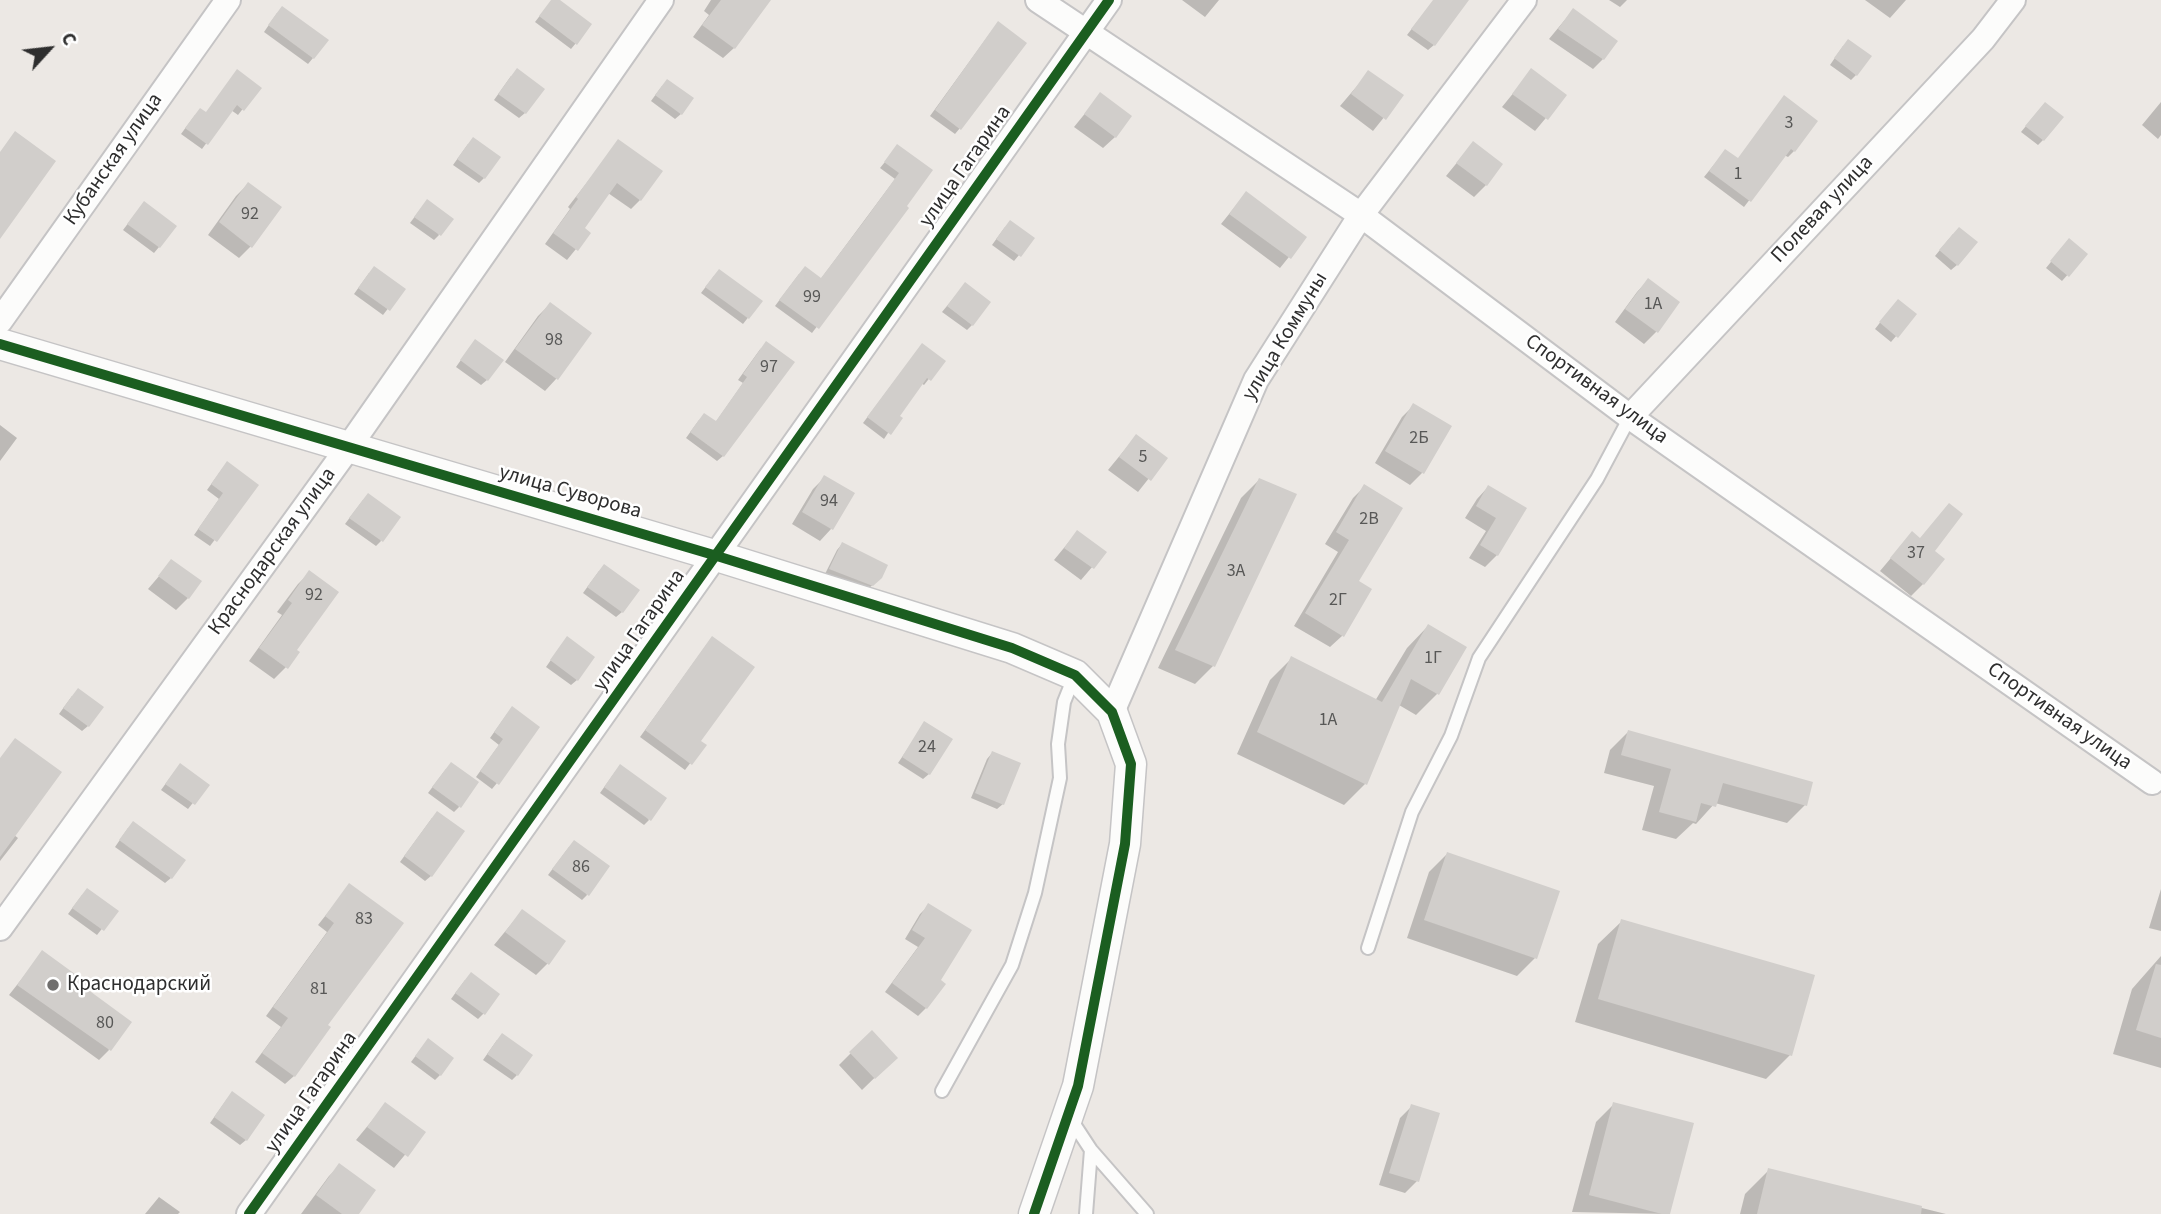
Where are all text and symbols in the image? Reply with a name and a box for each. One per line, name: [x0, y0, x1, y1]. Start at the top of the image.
north arrow: [14, 14, 84, 84]
text: С: [54, 28, 83, 50]
street label: Кубанская улица: [59, 89, 169, 231]
street label: улица Гагарина: [915, 101, 1017, 233]
house number: 3: [1785, 113, 1793, 135]
street label: Полевая улица: [1767, 151, 1879, 269]
house number: 1: [1734, 164, 1742, 186]
house number: 92: [241, 204, 259, 226]
street label: улица Коммуны: [1238, 268, 1334, 406]
house number: 99: [803, 287, 821, 309]
house number: 1А: [1644, 294, 1662, 316]
house number: 98: [545, 330, 563, 352]
street label: Спортивная улица: [1519, 330, 1673, 450]
house number: 97: [760, 357, 778, 379]
house number: 2Б: [1409, 428, 1429, 450]
house number: 5: [1139, 447, 1147, 469]
street label: улица Суворова: [496, 461, 644, 525]
street label: Краснодарская улица: [204, 463, 342, 641]
house number: 94: [820, 491, 838, 513]
house number: 2В: [1359, 509, 1379, 531]
house number: 37: [1907, 543, 1925, 565]
house number: 3А: [1227, 561, 1245, 583]
street label: улица Гагарина: [589, 565, 691, 697]
house number: 92: [305, 585, 323, 607]
house number: 2Г: [1329, 590, 1347, 612]
house number: 1Г: [1424, 648, 1442, 670]
street label: Спортивная улица: [1982, 658, 2136, 776]
house number: 1А: [1319, 710, 1337, 732]
house number: 24: [918, 737, 936, 759]
house number: 86: [572, 857, 590, 879]
house number: 83: [355, 909, 373, 931]
place label: Краснодарский: [67, 972, 211, 998]
marker: Краснодарский: [45, 977, 61, 993]
house number: 81: [310, 979, 328, 1001]
house number: 80: [96, 1013, 114, 1035]
street label: улица Гагарина: [261, 1027, 363, 1159]

